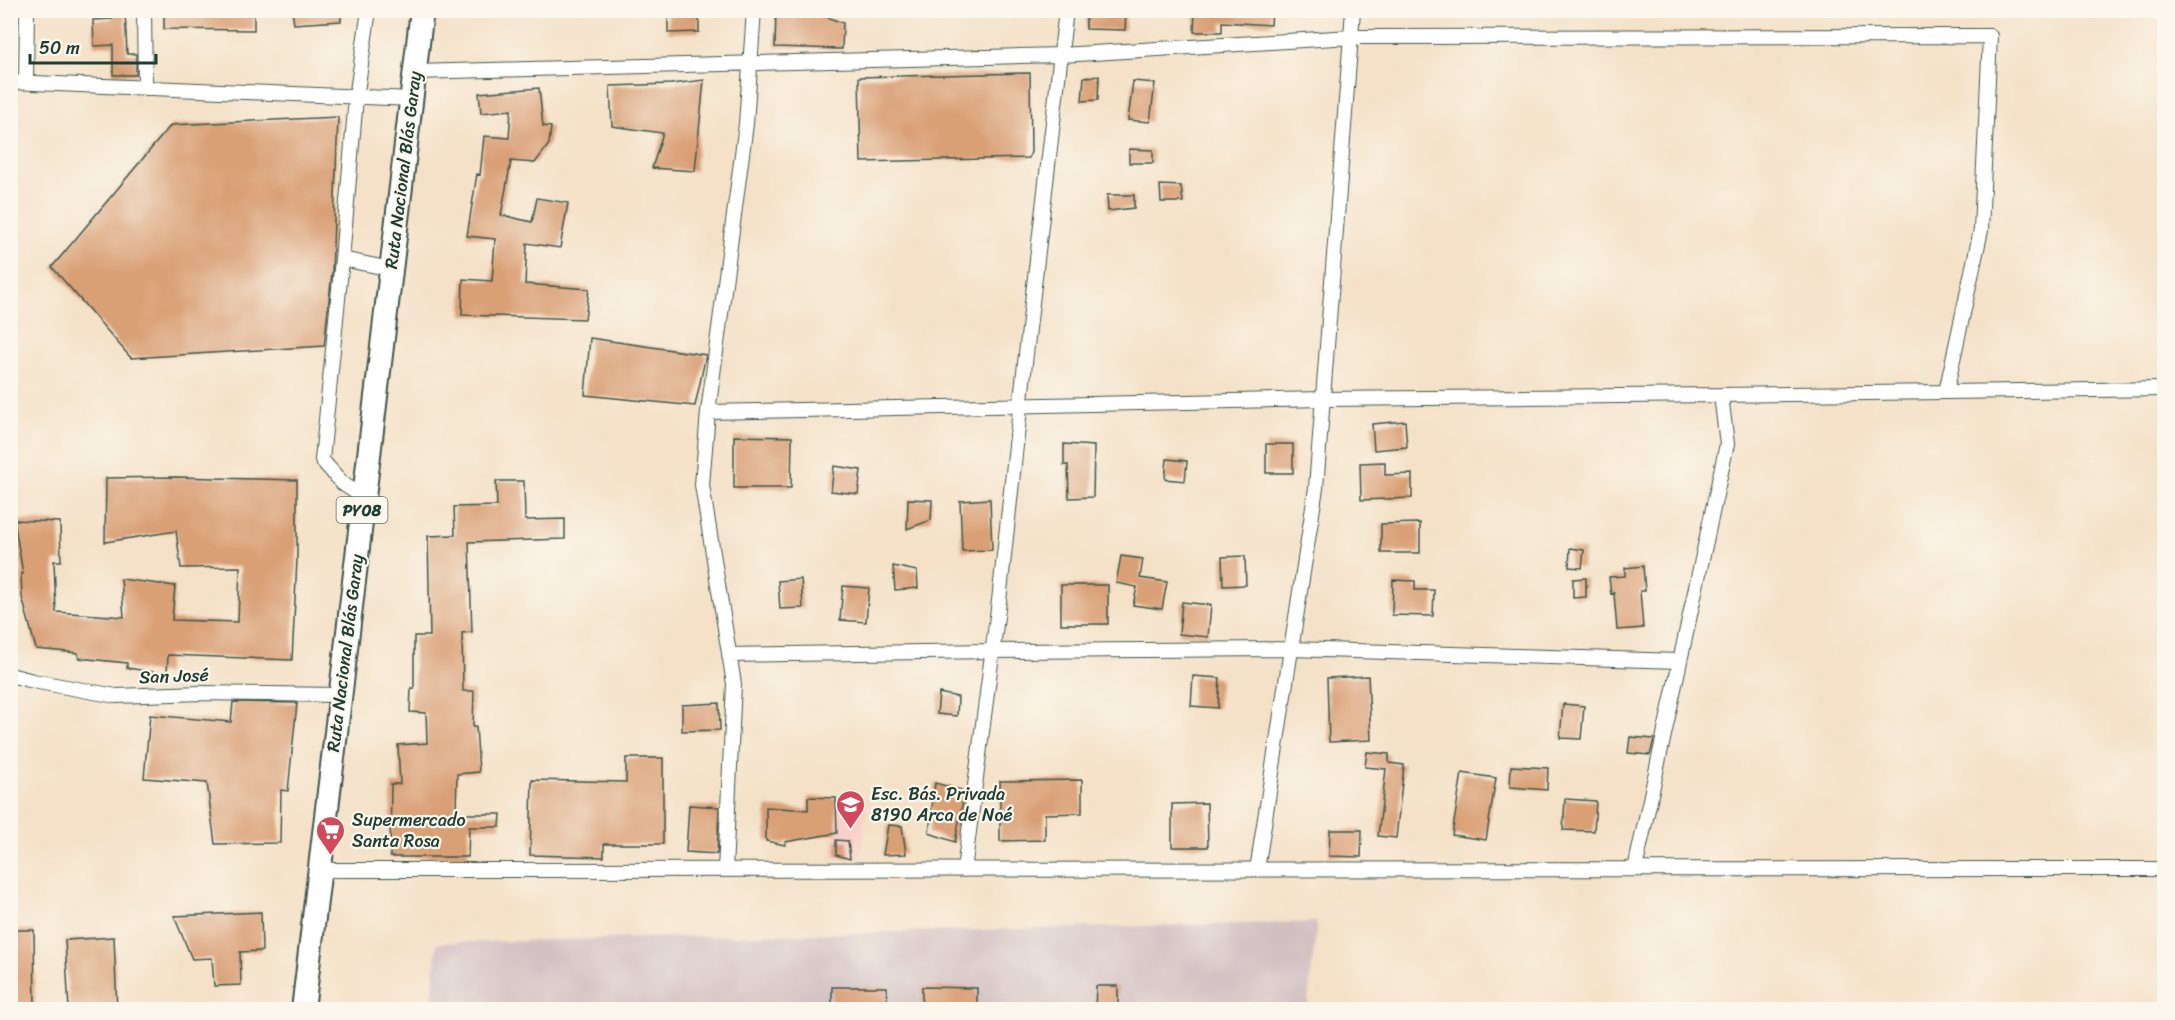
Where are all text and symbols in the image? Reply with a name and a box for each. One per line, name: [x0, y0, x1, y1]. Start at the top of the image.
scale bar: [30, 27, 156, 65]
text: 50 m: [39, 32, 80, 64]
street label: Ruta Nacional Blás Garay: [375, 69, 431, 271]
road number: PY08: [336, 497, 388, 523]
street label: Ruta Nacional Blás Garay: [317, 552, 373, 754]
street label: San José: [139, 659, 209, 693]
place label: Esc. Bás. Privada 8190 Arca de Noé: [871, 778, 1013, 831]
school or university icon: Esc. Bás. Privada 8190 Arca de Noé: [834, 788, 866, 830]
place label: Supermercado Santa Rosa: [352, 804, 466, 857]
supermarket icon: Supermercado Santa Rosa: [315, 814, 347, 856]

